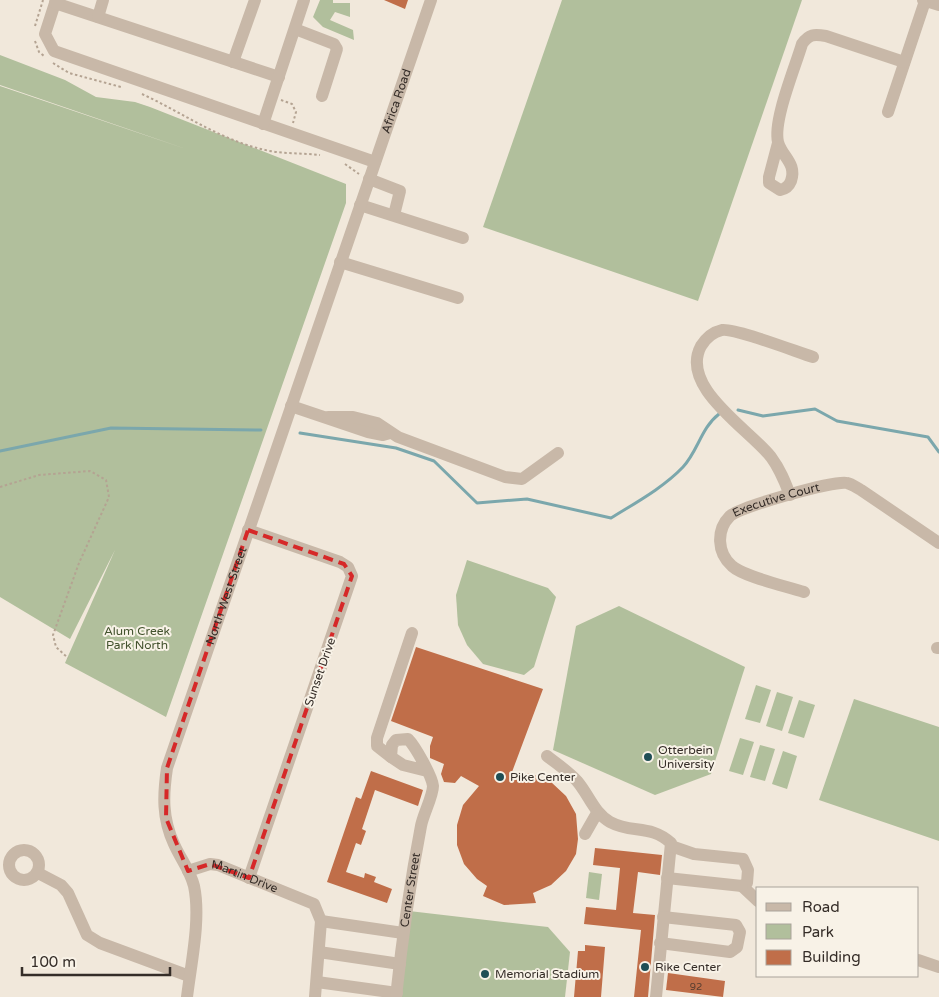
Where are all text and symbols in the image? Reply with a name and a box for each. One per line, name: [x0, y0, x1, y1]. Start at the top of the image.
street label: Africa Road: [379, 67, 414, 135]
street label: Executive Court: [730, 480, 821, 520]
street label: North West Street: [203, 545, 250, 647]
park label: Alum Creek Park North: [104, 624, 171, 652]
street label: Sunset Drive: [302, 636, 338, 708]
place label: Otterbein University: [658, 743, 715, 771]
marker: Otterbein University: [642, 751, 654, 763]
place label: Pike Center: [510, 770, 576, 784]
marker: Pike Center: [494, 771, 506, 783]
street label: Center Street: [397, 851, 423, 928]
street label: Martin Drive: [211, 857, 280, 896]
legend: [756, 887, 919, 977]
text: Road: [802, 898, 840, 916]
text: Park: [802, 923, 834, 941]
scale bar: [22, 944, 170, 976]
text: Building: [802, 948, 861, 966]
text: 100 m: [30, 953, 76, 971]
place label: Rike Center: [655, 960, 721, 974]
marker: Rike Center: [639, 961, 651, 973]
place label: Memorial Stadium: [495, 967, 599, 981]
marker: Memorial Stadium: [479, 968, 491, 980]
house number: 92: [690, 981, 702, 993]

